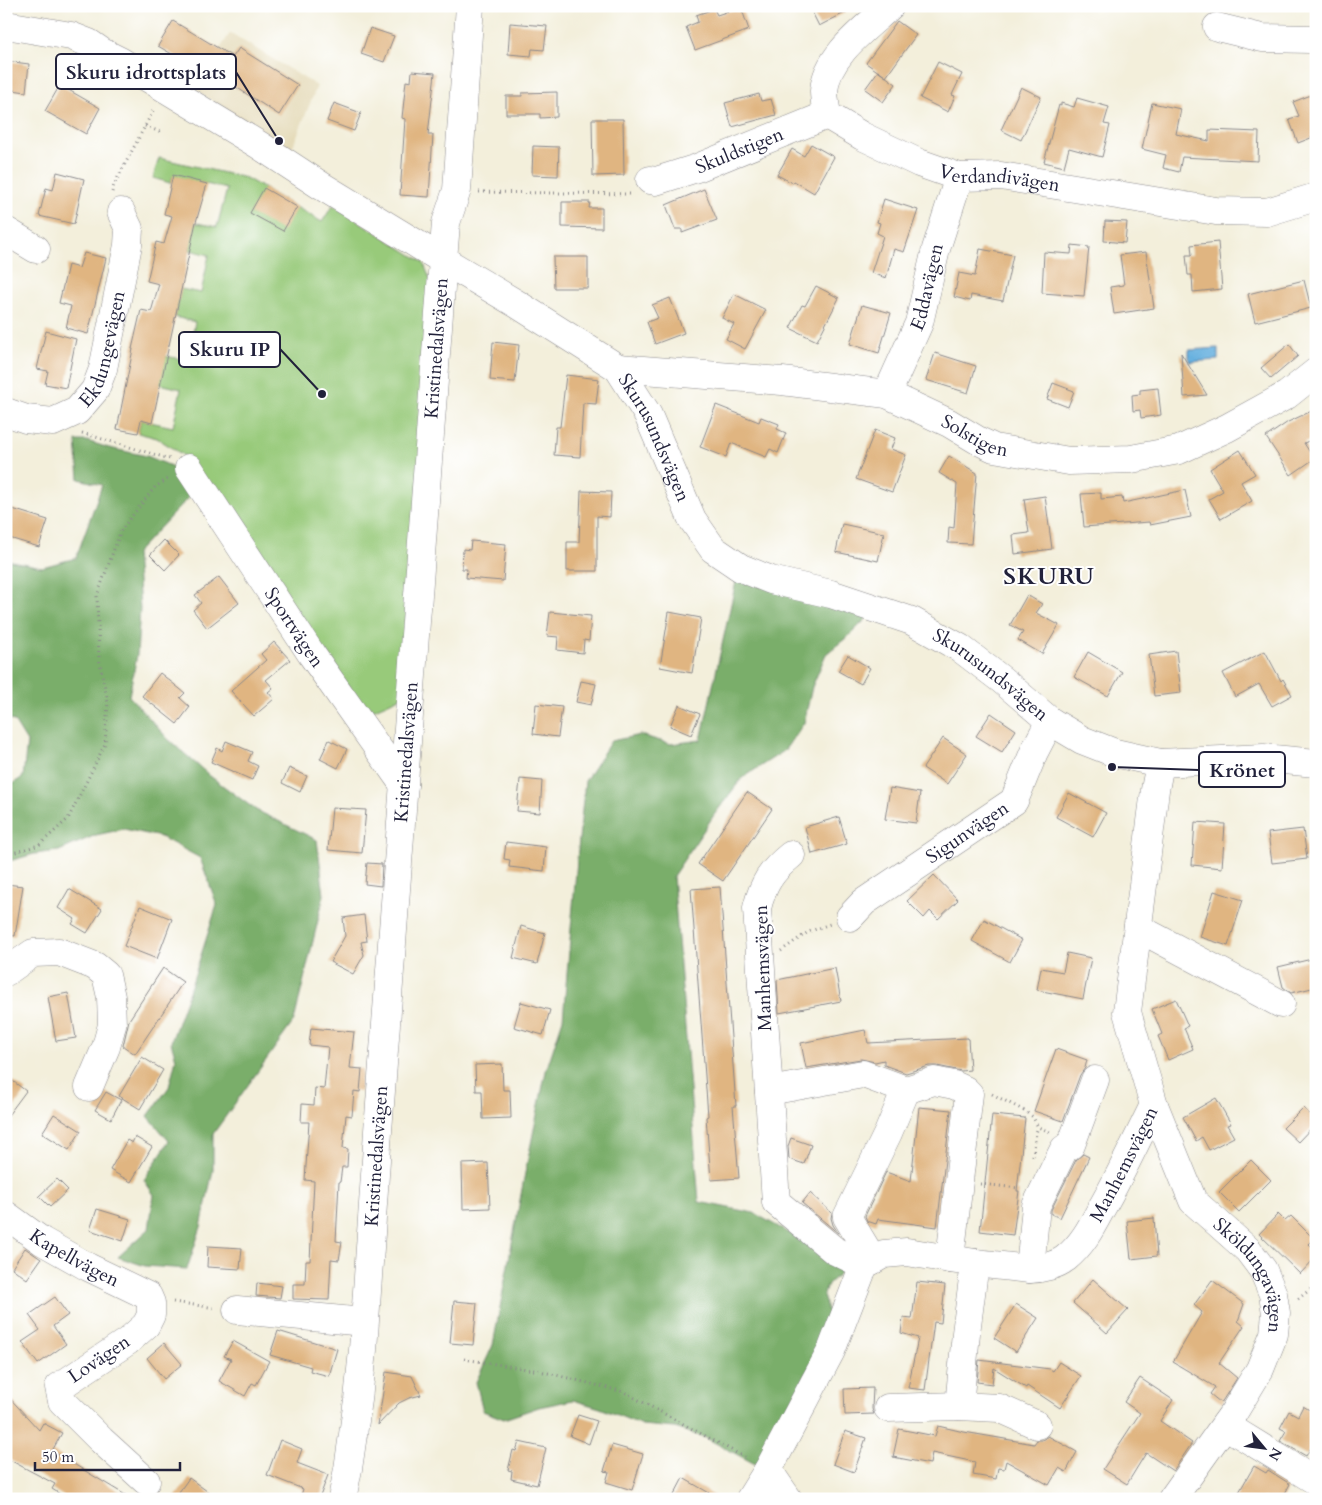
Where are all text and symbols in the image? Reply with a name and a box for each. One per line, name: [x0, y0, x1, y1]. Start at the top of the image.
callout: Skuru idrottsplats: [56, 54, 236, 89]
text: Skuru idrottsplats: [66, 59, 226, 86]
street label: Skuldstigen: [692, 121, 788, 180]
street label: Verdandivägen: [935, 158, 1062, 198]
street label: Eddavägen: [904, 241, 950, 335]
street label: Kristinedalsvägen: [418, 277, 455, 420]
street label: Ekdungevägen: [73, 288, 131, 413]
callout: Skuru IP: [179, 332, 280, 367]
text: Skuru IP: [190, 336, 270, 363]
street label: Skurusundsvägen: [612, 368, 696, 506]
street label: Solstigen: [937, 408, 1010, 463]
district label: SKURU: [1003, 560, 1095, 593]
street label: Sportvägen: [258, 582, 330, 673]
street label: Skurusundsvägen: [928, 622, 1054, 727]
street label: Kristinedalsvägen: [388, 681, 425, 824]
callout: Krönet: [1199, 752, 1285, 787]
text: Krönet: [1209, 757, 1275, 784]
street label: Sigunvägen: [921, 795, 1014, 870]
street label: Manhemsvägen: [748, 904, 778, 1032]
street label: Kristinedalsvägen: [358, 1084, 394, 1227]
street label: Manhemsvägen: [1083, 1102, 1164, 1227]
street label: Sköldungavägen: [1207, 1212, 1289, 1334]
street label: Kapellvägen: [24, 1223, 124, 1293]
street label: Lovägen: [63, 1329, 135, 1389]
north arrow: [1240, 1422, 1290, 1472]
scale bar: [35, 1440, 180, 1472]
text: N: [1264, 1444, 1286, 1464]
text: 50 m: [42, 1447, 74, 1467]

